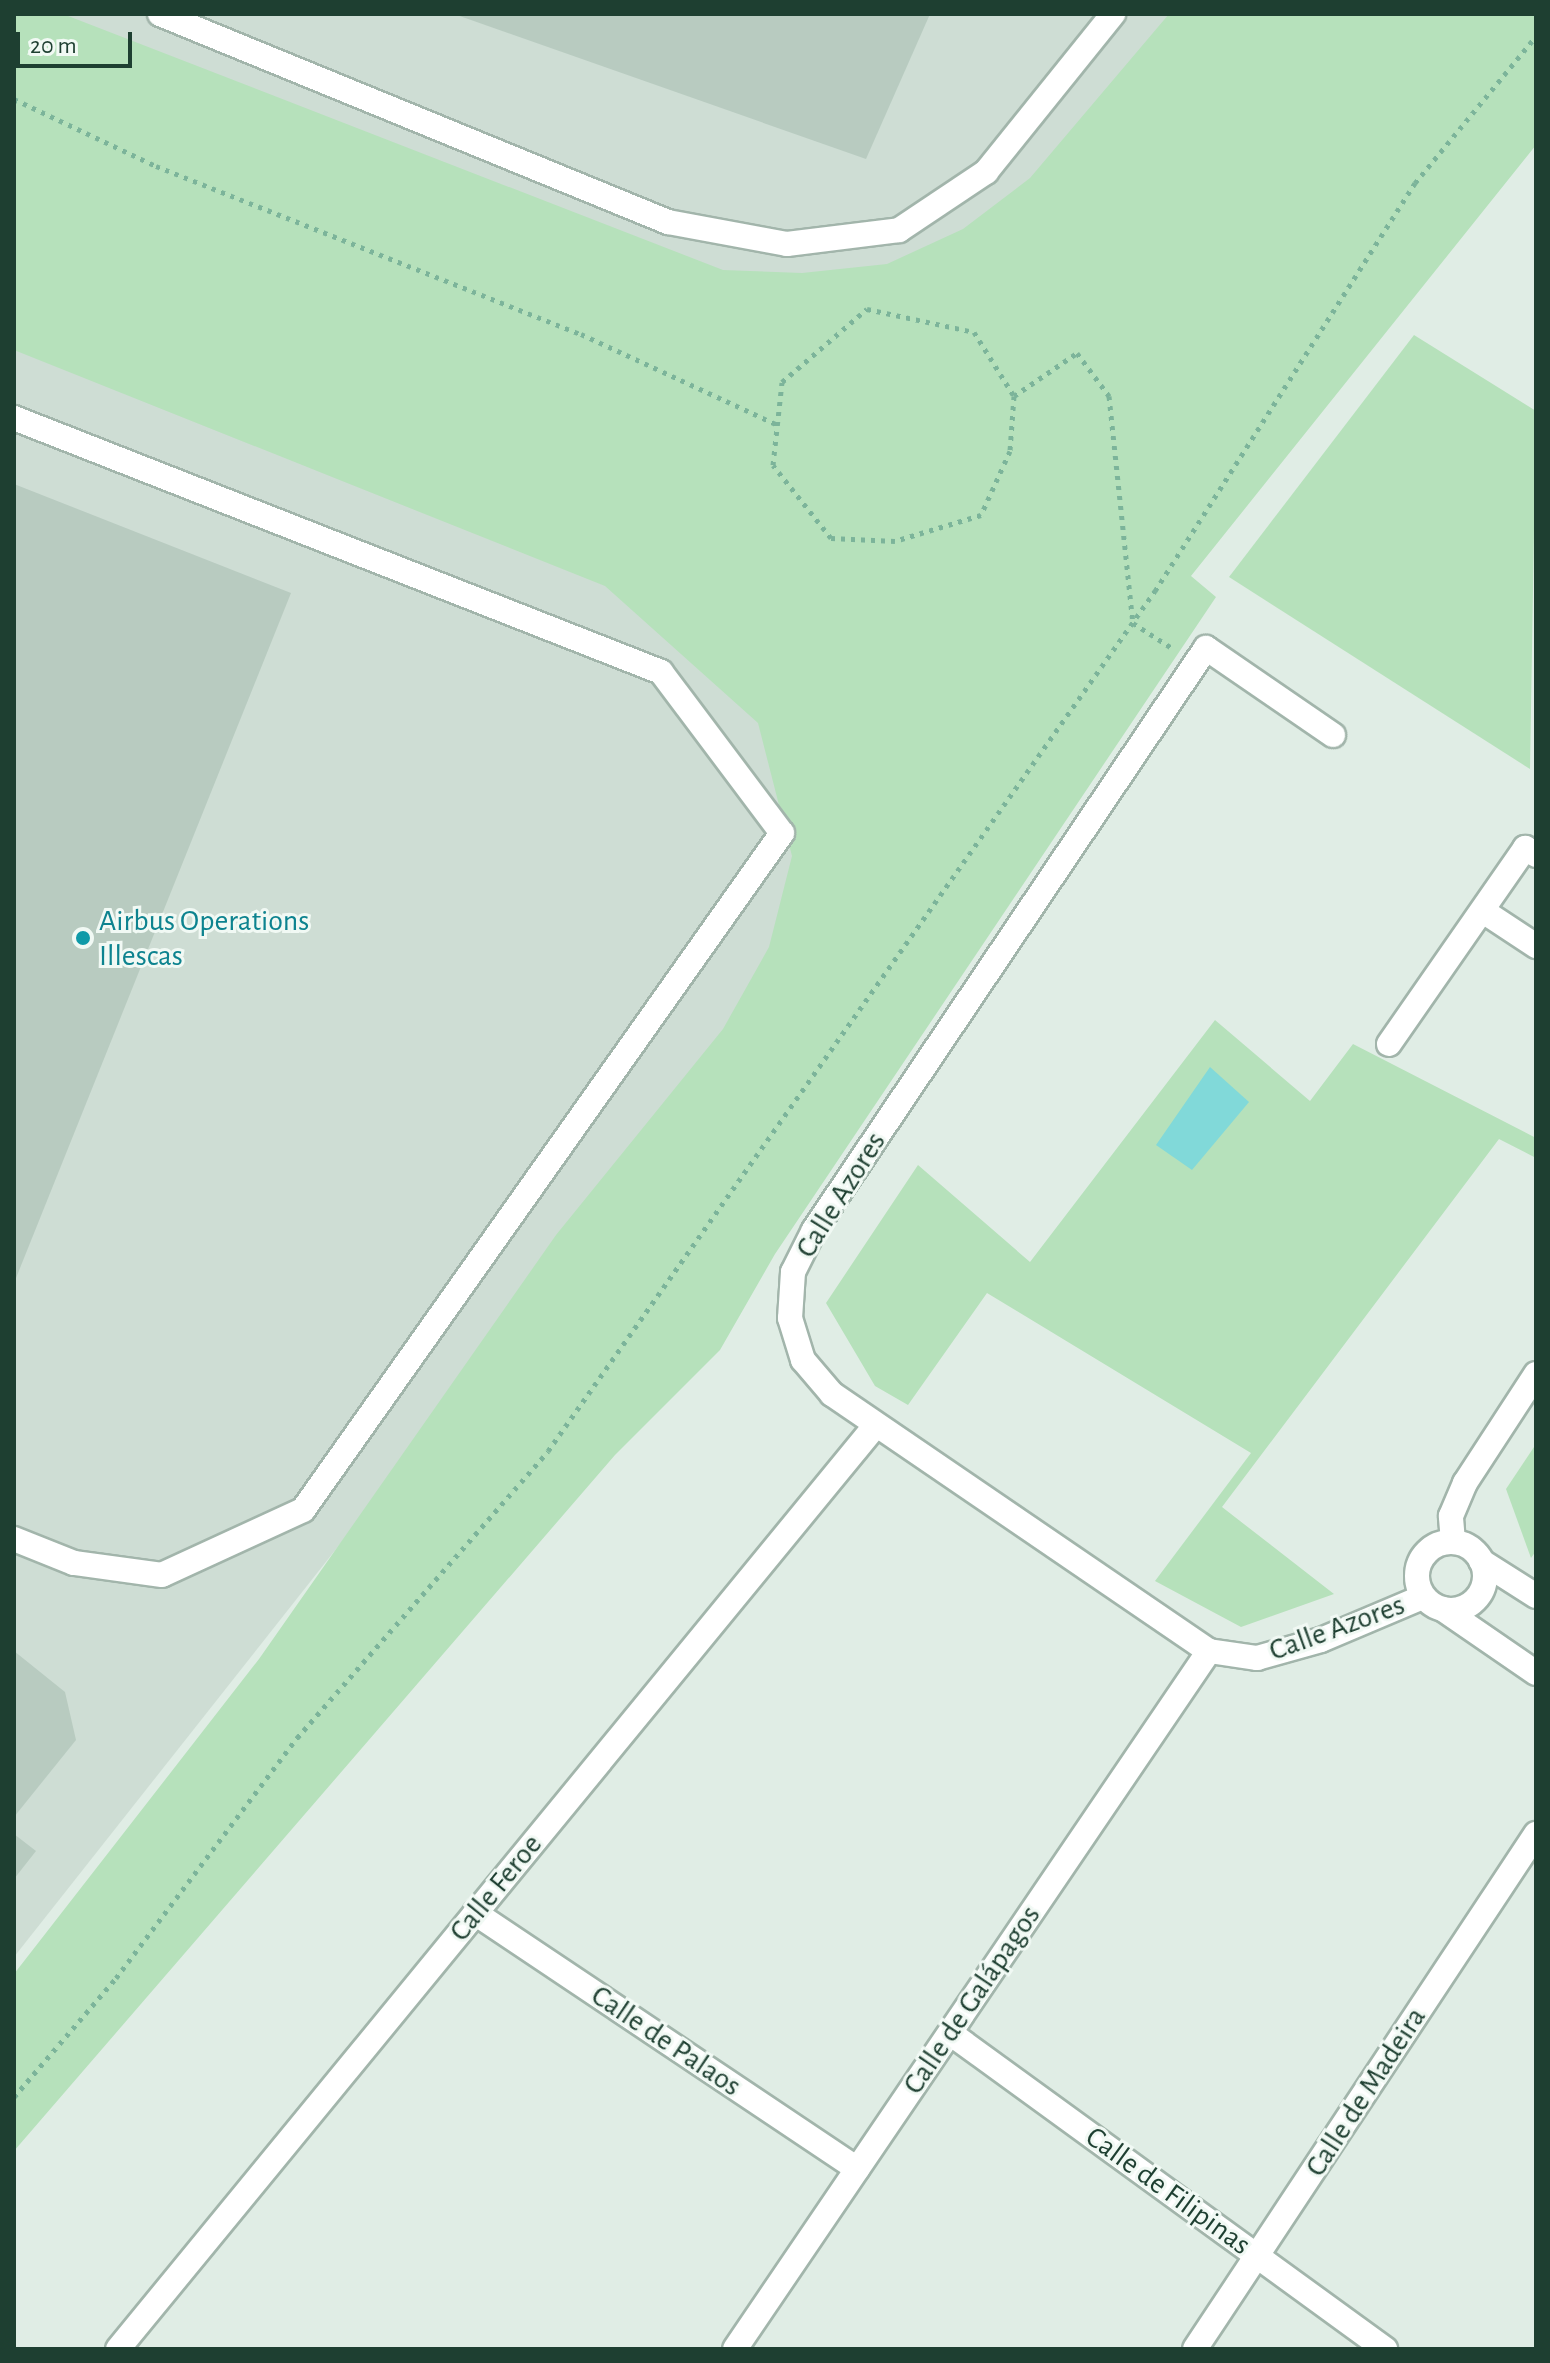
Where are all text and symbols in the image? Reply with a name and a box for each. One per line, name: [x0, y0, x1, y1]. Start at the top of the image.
scale bar: [20, 16, 136, 66]
text: 20 m: [30, 34, 77, 58]
place label: Airbus Operations Illescas: [99, 903, 309, 974]
marker: Airbus Operations Illescas: [74, 929, 92, 947]
street label: Calle Azores: [788, 1126, 894, 1264]
street label: Calle Azores: [1264, 1587, 1410, 1669]
street label: Calle Feroe: [442, 1827, 550, 1949]
street label: Calle de Galápagos: [896, 1899, 1048, 2101]
street label: Calle de Palaos: [584, 1978, 748, 2104]
street label: Calle de Madeira: [1298, 2001, 1434, 2183]
street label: Calle de Filipinas: [1078, 2119, 1258, 2263]

